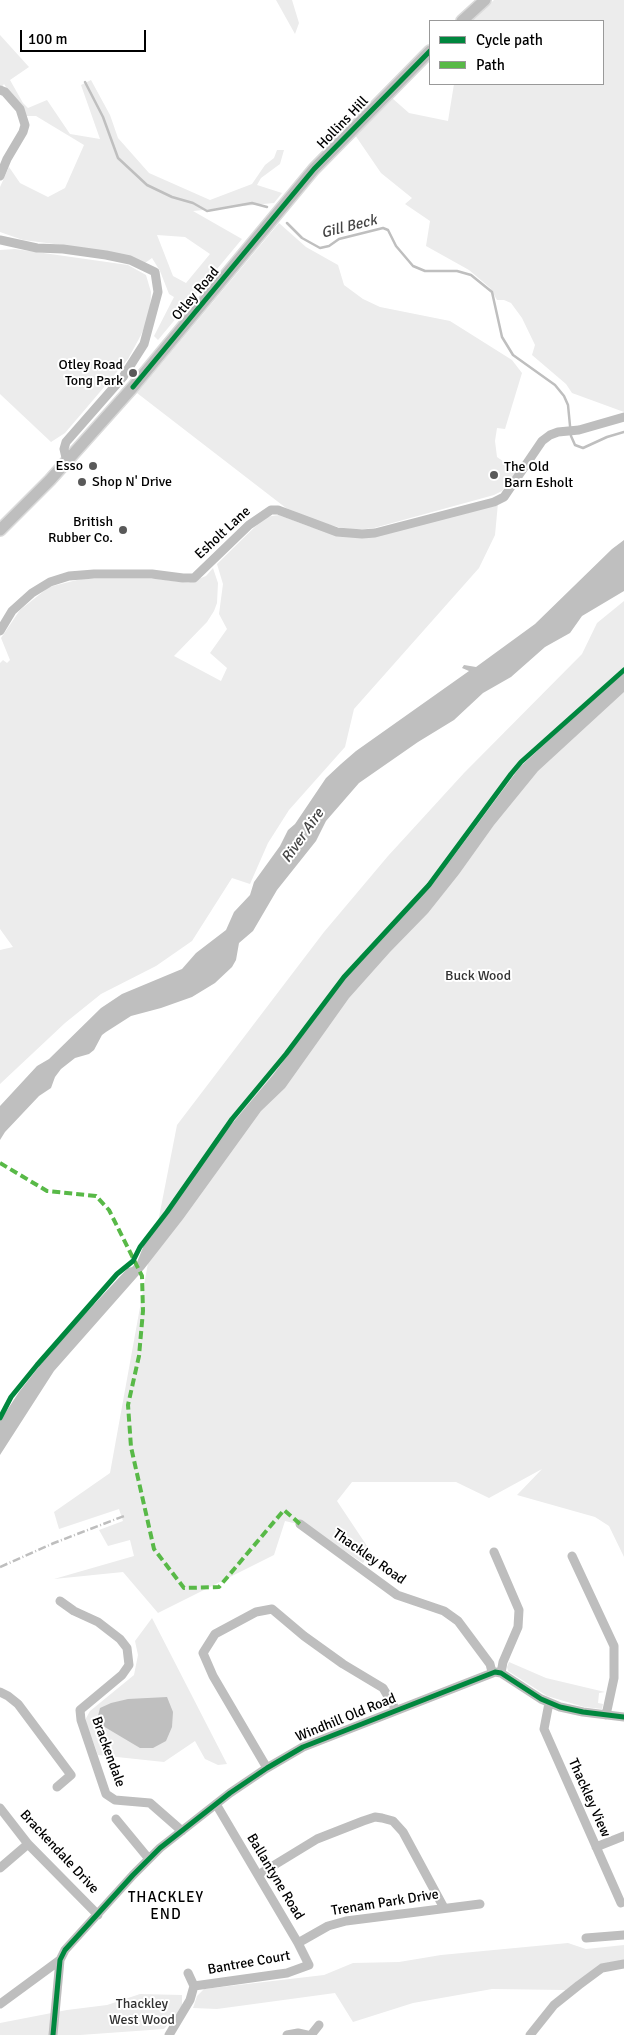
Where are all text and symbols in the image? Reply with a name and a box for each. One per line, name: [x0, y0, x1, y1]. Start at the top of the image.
scale bar: [22, 20, 149, 52]
legend: [429, 20, 604, 85]
text: 100 m: [28, 30, 68, 48]
text: Cycle path: [476, 31, 543, 49]
text: Path: [476, 56, 505, 74]
street label: Hollins Hill: [314, 93, 372, 153]
water label: Gill Beck: [319, 211, 379, 243]
street label: Otley Road: [169, 264, 223, 324]
place label: Otley Road Tong Park: [59, 357, 123, 390]
marker: Otley Road Tong Park: [127, 367, 139, 379]
place label: Esso: [56, 458, 83, 474]
place label: The Old Barn Esholt: [504, 459, 573, 492]
marker: Esso: [87, 460, 99, 472]
marker: The Old Barn Esholt: [488, 469, 500, 481]
place label: Shop N' Drive: [92, 474, 172, 490]
marker: Shop N' Drive: [76, 476, 88, 488]
street label: Esholt Lane: [192, 503, 254, 563]
place label: British Rubber Co.: [48, 514, 113, 546]
marker: British Rubber Co.: [117, 524, 129, 536]
water label: River Aire: [278, 806, 328, 866]
park label: Buck Wood: [445, 968, 511, 984]
street label: Thackley Road: [329, 1526, 409, 1588]
street label: Windhill Old Road: [293, 1690, 399, 1746]
street label: Brackendale: [87, 1714, 129, 1790]
street label: Thackley View: [564, 1756, 614, 1840]
street label: Brackendale Drive: [16, 1807, 102, 1897]
street label: Ballantyne Road: [243, 1831, 307, 1923]
street label: Trenam Park Drive: [330, 1886, 440, 1920]
district label: THACKLEY END: [127, 1889, 205, 1924]
street label: Bantree Court: [206, 1947, 292, 1979]
park label: Thackley West Wood: [109, 1996, 175, 2028]

